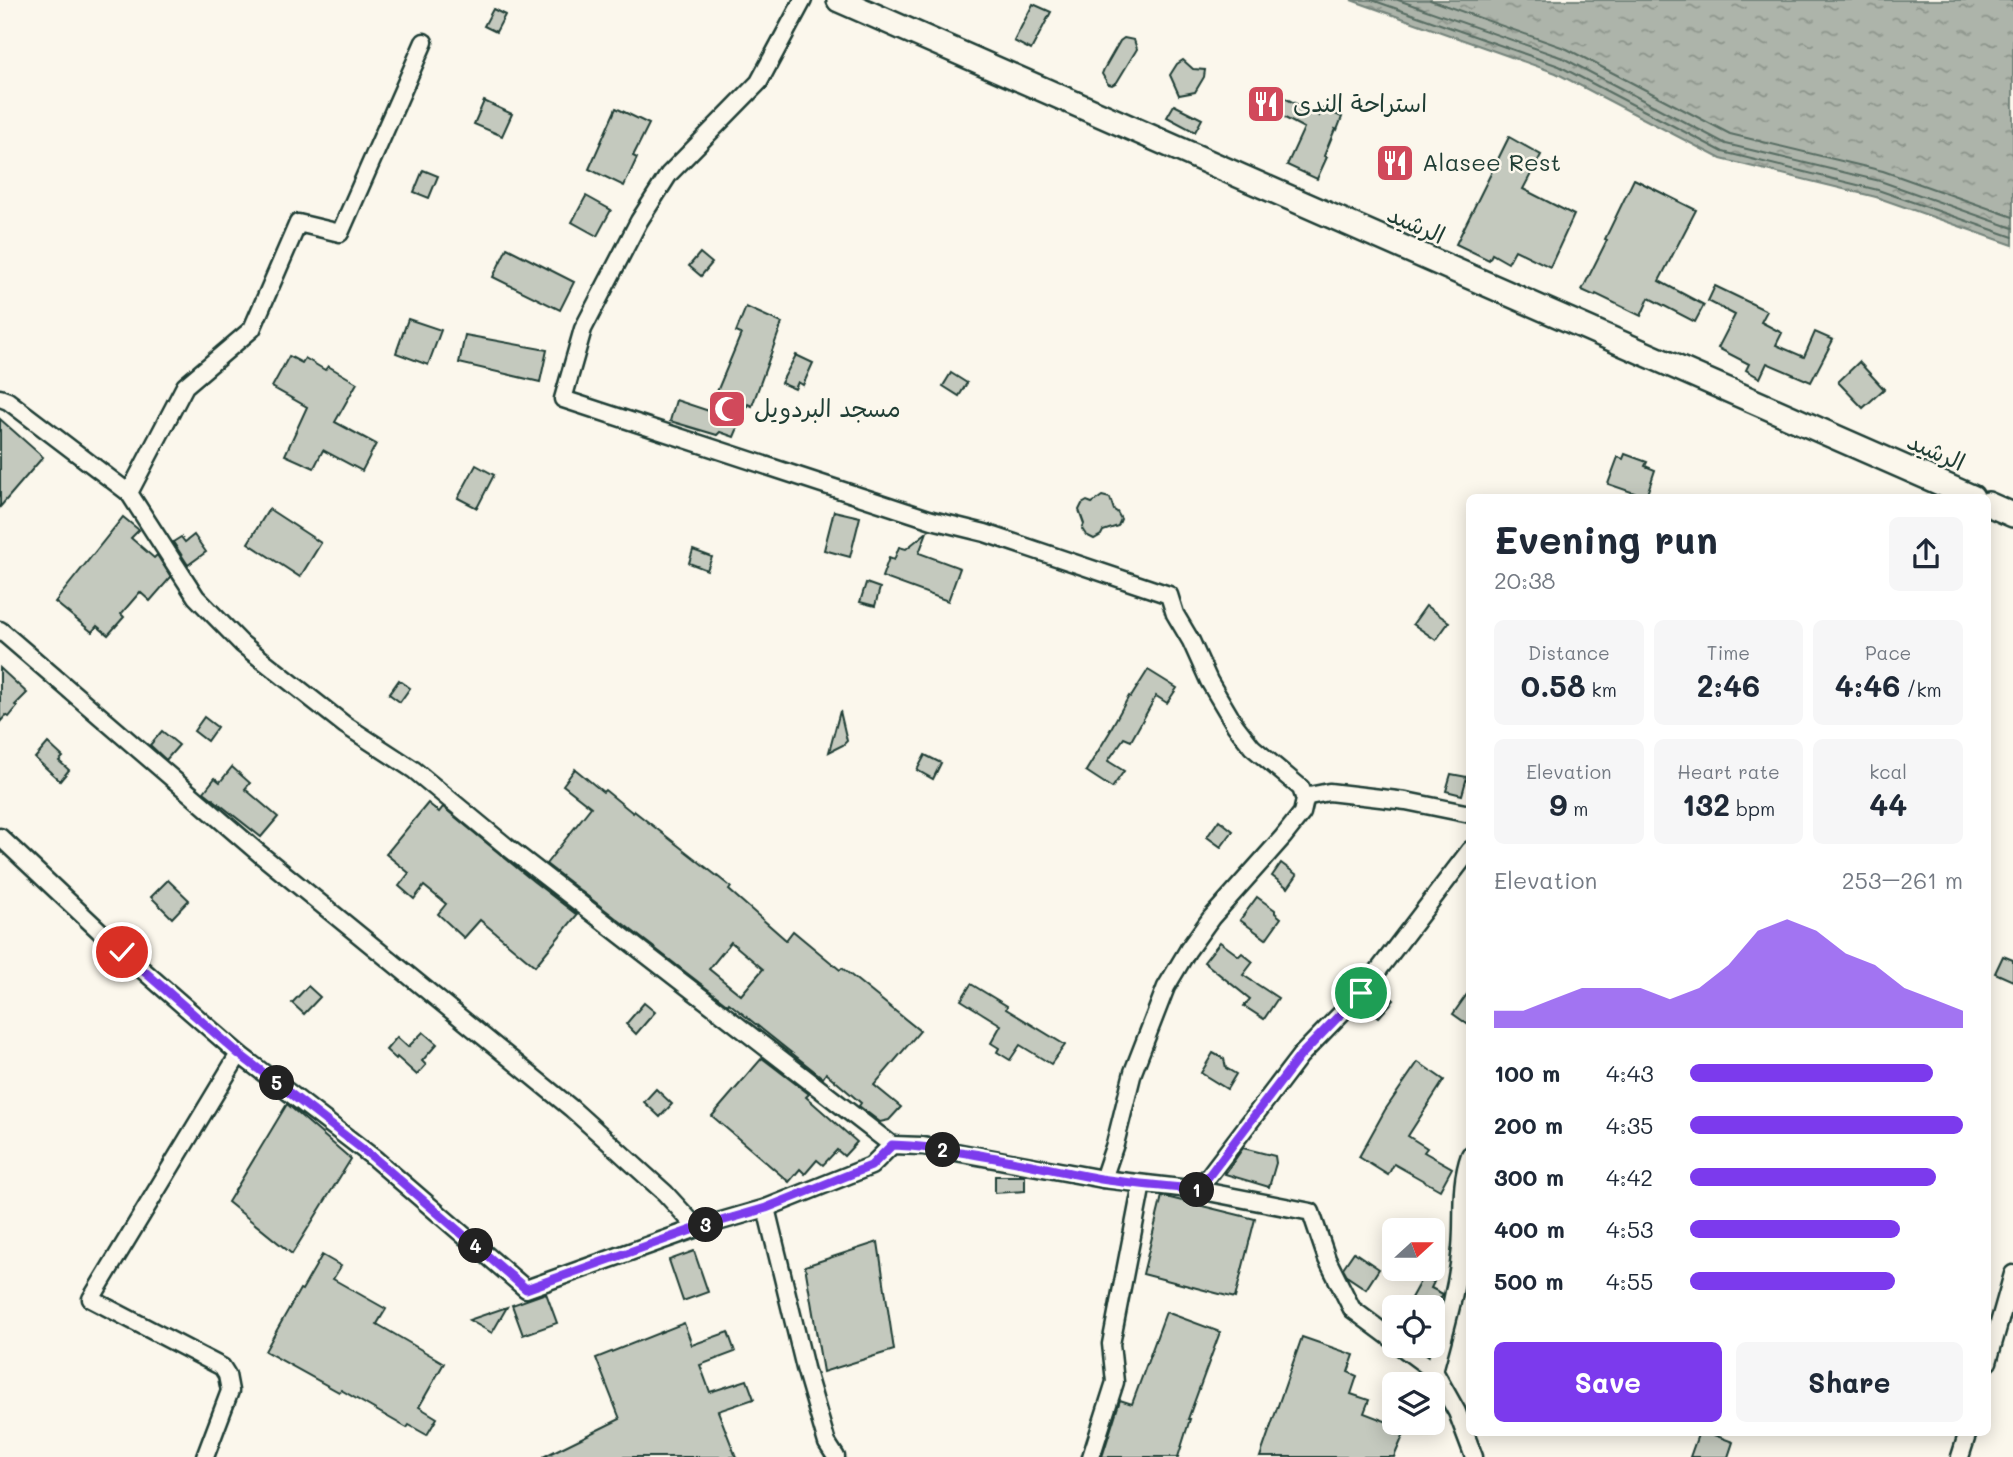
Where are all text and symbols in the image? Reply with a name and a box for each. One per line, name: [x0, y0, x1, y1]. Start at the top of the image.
restaurant icon: استراحة الندى: [1245, 83, 1287, 125]
place label: استراحة الندى: [1293, 87, 1427, 118]
restaurant icon: Alasee Rest: [1374, 142, 1416, 184]
place label: Alasee Rest: [1422, 146, 1561, 177]
street label: الرشيد: [1383, 197, 1450, 250]
mosque icon: مسجد البردويل: [706, 388, 748, 430]
place label: مسجد البردويل: [754, 392, 901, 424]
street label: الرشيد: [1903, 424, 1970, 477]
text: Evening run: [1494, 514, 1718, 564]
button: share: [1889, 517, 1963, 591]
text: 20:38: [1494, 565, 1556, 595]
text: Distance: [1528, 640, 1610, 665]
text: Time: [1707, 640, 1750, 665]
text: Pace: [1865, 640, 1911, 665]
text: 0.58: [1521, 665, 1586, 705]
text: 2:46: [1697, 665, 1760, 705]
text: 4:46: [1835, 665, 1900, 705]
text: km: [1586, 677, 1617, 702]
text: /km: [1900, 677, 1942, 702]
text: Elevation: [1526, 759, 1611, 784]
text: Heart rate: [1677, 759, 1780, 784]
text: kcal: [1869, 759, 1907, 784]
text: 9: [1549, 784, 1567, 824]
text: 132: [1682, 784, 1730, 824]
text: 44: [1869, 784, 1907, 824]
text: m: [1567, 796, 1588, 821]
text: bpm: [1730, 796, 1775, 821]
text: Elevation: [1494, 865, 1597, 895]
text: 253–261 m: [1842, 865, 1963, 895]
pin: [92, 922, 152, 982]
icon: check: [103, 933, 141, 971]
pin: [1331, 963, 1391, 1023]
icon: arrive: [1342, 974, 1380, 1012]
text: 100 m: [1494, 1058, 1560, 1088]
text: 4:43: [1606, 1058, 1654, 1088]
pin: 5: [260, 1066, 294, 1100]
text: 5: [271, 1070, 282, 1095]
text: 200 m: [1494, 1110, 1563, 1140]
text: 4:35: [1606, 1110, 1654, 1140]
pin: 2: [926, 1132, 960, 1168]
text: 2: [937, 1137, 948, 1162]
text: 300 m: [1494, 1162, 1564, 1192]
text: 4:42: [1606, 1162, 1653, 1192]
pin: 1: [1180, 1172, 1214, 1208]
text: 1: [1192, 1177, 1201, 1202]
pin: 3: [688, 1208, 724, 1242]
text: 3: [700, 1212, 711, 1237]
text: 400 m: [1494, 1214, 1565, 1244]
text: 4:53: [1606, 1214, 1654, 1244]
north arrow: [1382, 1218, 1446, 1281]
map controls: [1382, 1218, 1445, 1435]
pin: 4: [458, 1228, 494, 1264]
text: 4: [469, 1233, 482, 1258]
text: 500 m: [1494, 1266, 1564, 1296]
text: 4:55: [1606, 1266, 1653, 1296]
button: locate: [1382, 1295, 1445, 1358]
button: Save: [1494, 1342, 1722, 1422]
button: Share: [1736, 1342, 1963, 1422]
button: layers: [1382, 1372, 1445, 1435]

